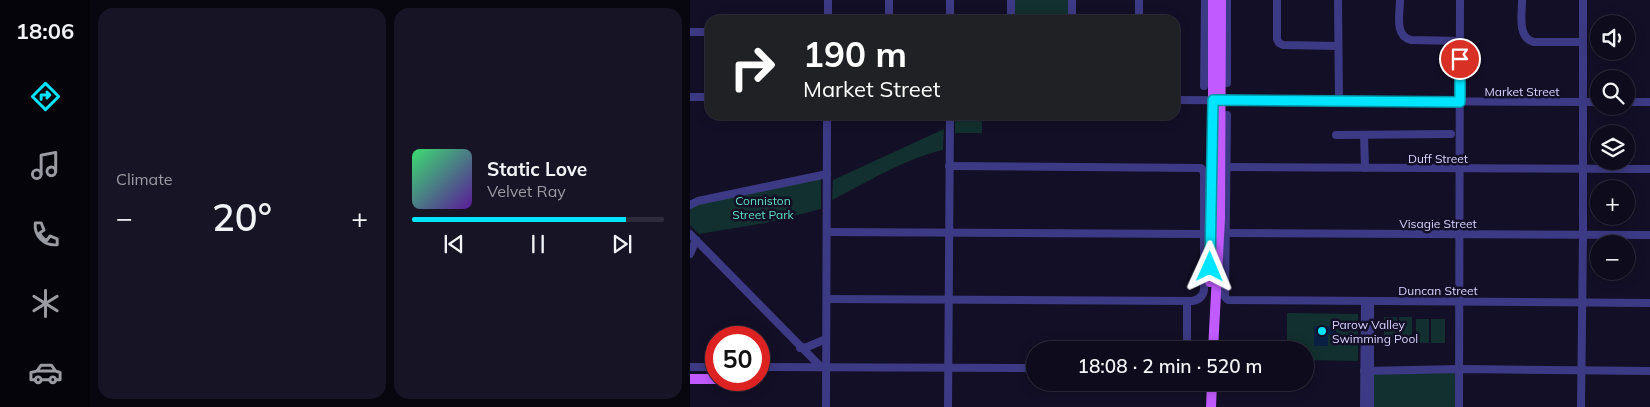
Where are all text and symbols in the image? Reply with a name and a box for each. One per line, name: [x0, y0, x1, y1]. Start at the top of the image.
map controls: [1590, 15, 1635, 280]
button: sound: [1590, 15, 1635, 60]
text: 18:06: [16, 17, 74, 45]
text: 190 m: [803, 32, 907, 76]
icon: right: [720, 35, 785, 100]
pin: [1439, 38, 1481, 80]
icon: arrive: [1446, 45, 1474, 73]
button: search: [1590, 70, 1635, 115]
text: Market Street: [803, 75, 940, 103]
icon: directions: [28, 79, 63, 114]
street label: Market Street: [1485, 84, 1559, 99]
button: layers: [1590, 125, 1635, 170]
icon: music: [28, 148, 63, 183]
street label: Duff Street: [1408, 151, 1468, 166]
text: Static Love: [487, 157, 587, 181]
text: Climate: [116, 169, 172, 189]
button: +: [1590, 180, 1635, 225]
text: Velvet Ray: [487, 181, 566, 201]
text: 20°: [212, 193, 272, 241]
park label: Conniston Street Park: [732, 193, 795, 222]
text: −: [116, 200, 133, 235]
text: +: [351, 200, 368, 235]
street label: Visagie Street: [1399, 216, 1477, 231]
icon: phone: [28, 217, 63, 252]
icon: previous: [440, 230, 468, 258]
icon: pause: [524, 230, 552, 258]
icon: next: [608, 230, 636, 258]
button: −: [1590, 235, 1635, 280]
position arrow: [1183, 240, 1235, 292]
street label: Duncan Street: [1398, 283, 1478, 298]
icon: climate: [28, 286, 63, 321]
place label: Parow Valley Swimming Pool: [1332, 317, 1418, 346]
marker: Parow Valley Swimming Pool: [1316, 325, 1328, 337]
speed limit sign: 50: [705, 326, 770, 391]
text: 18:08 · 2 min · 520 m: [1077, 354, 1263, 378]
icon: car: [28, 355, 63, 390]

